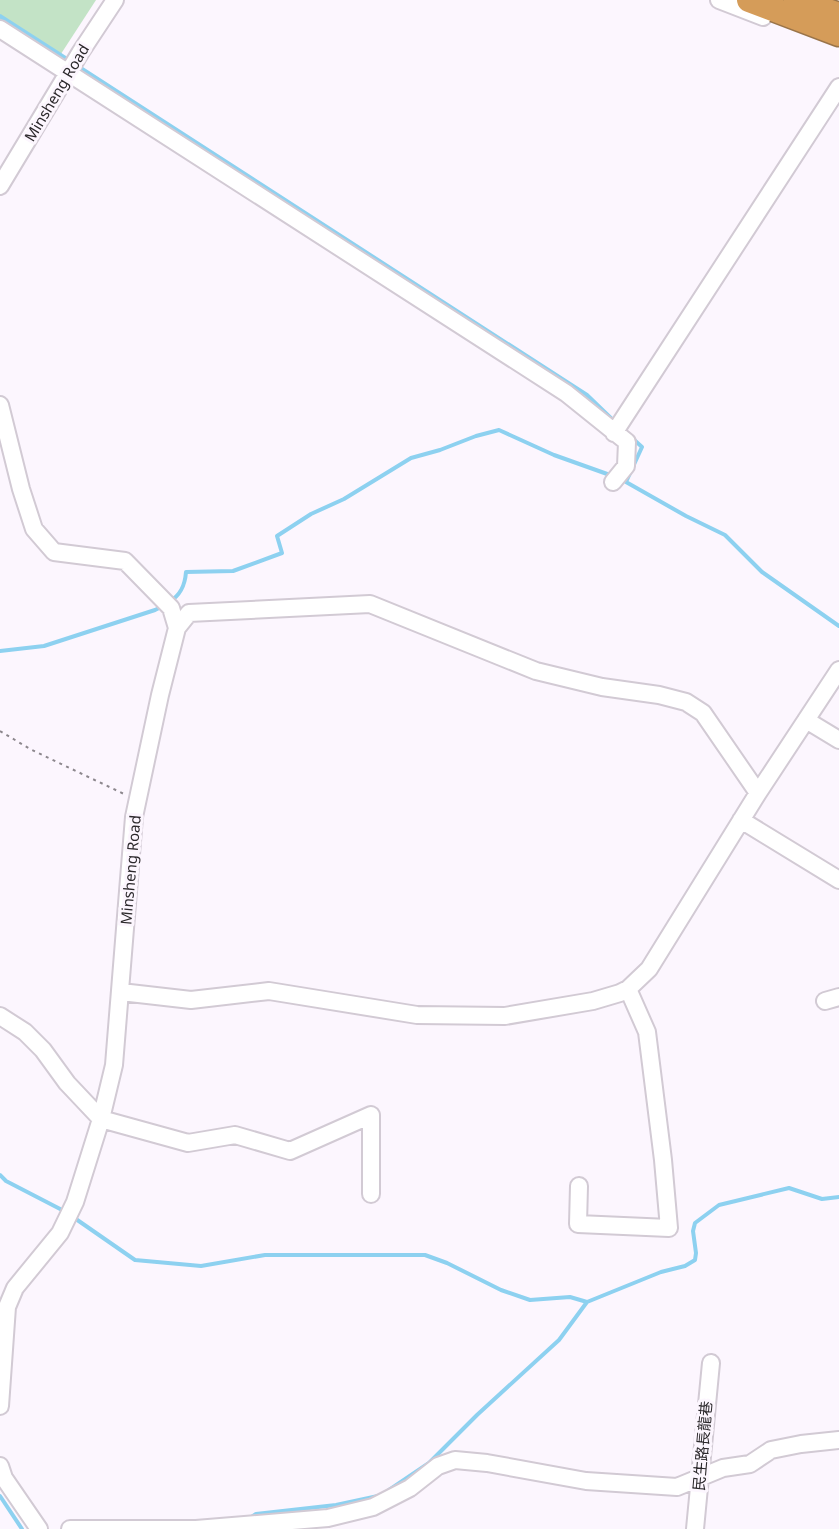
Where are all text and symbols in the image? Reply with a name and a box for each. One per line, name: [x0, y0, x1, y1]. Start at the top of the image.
street label: Minsheng Road: [19, 40, 93, 145]
street label: Minsheng Road: [115, 814, 145, 926]
street label: 民生路長龍巷: [688, 1400, 716, 1492]

